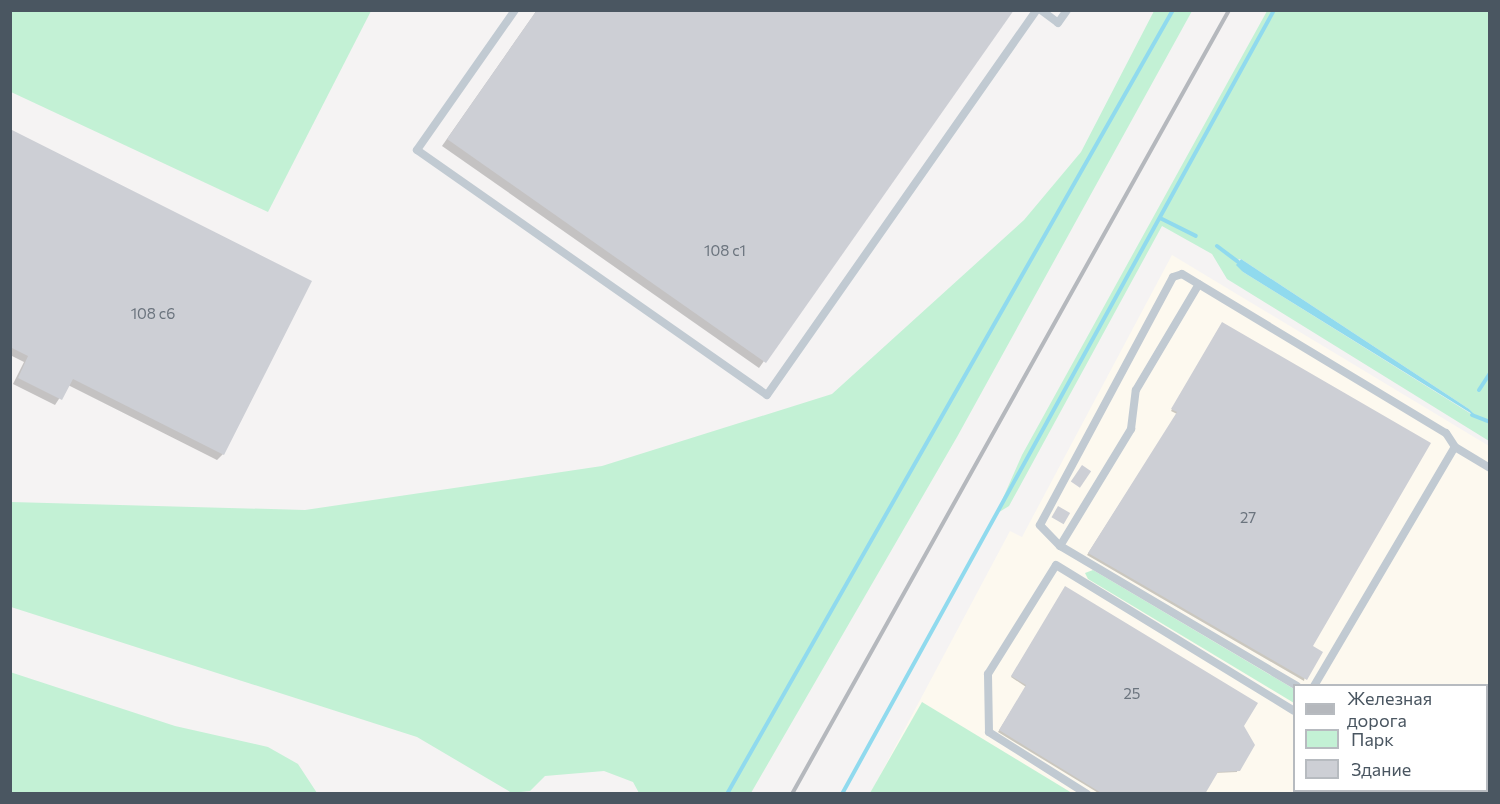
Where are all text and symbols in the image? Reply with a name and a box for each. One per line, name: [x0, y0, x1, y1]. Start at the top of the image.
house number: 108 с1: [704, 242, 746, 260]
house number: 108 с6: [131, 305, 175, 323]
house number: 27: [1240, 509, 1256, 527]
legend: [1293, 684, 1488, 792]
house number: 25: [1124, 685, 1140, 703]
text: Железная дорога: [1347, 687, 1432, 731]
text: Парк: [1351, 728, 1394, 750]
text: Здание: [1351, 758, 1411, 780]

